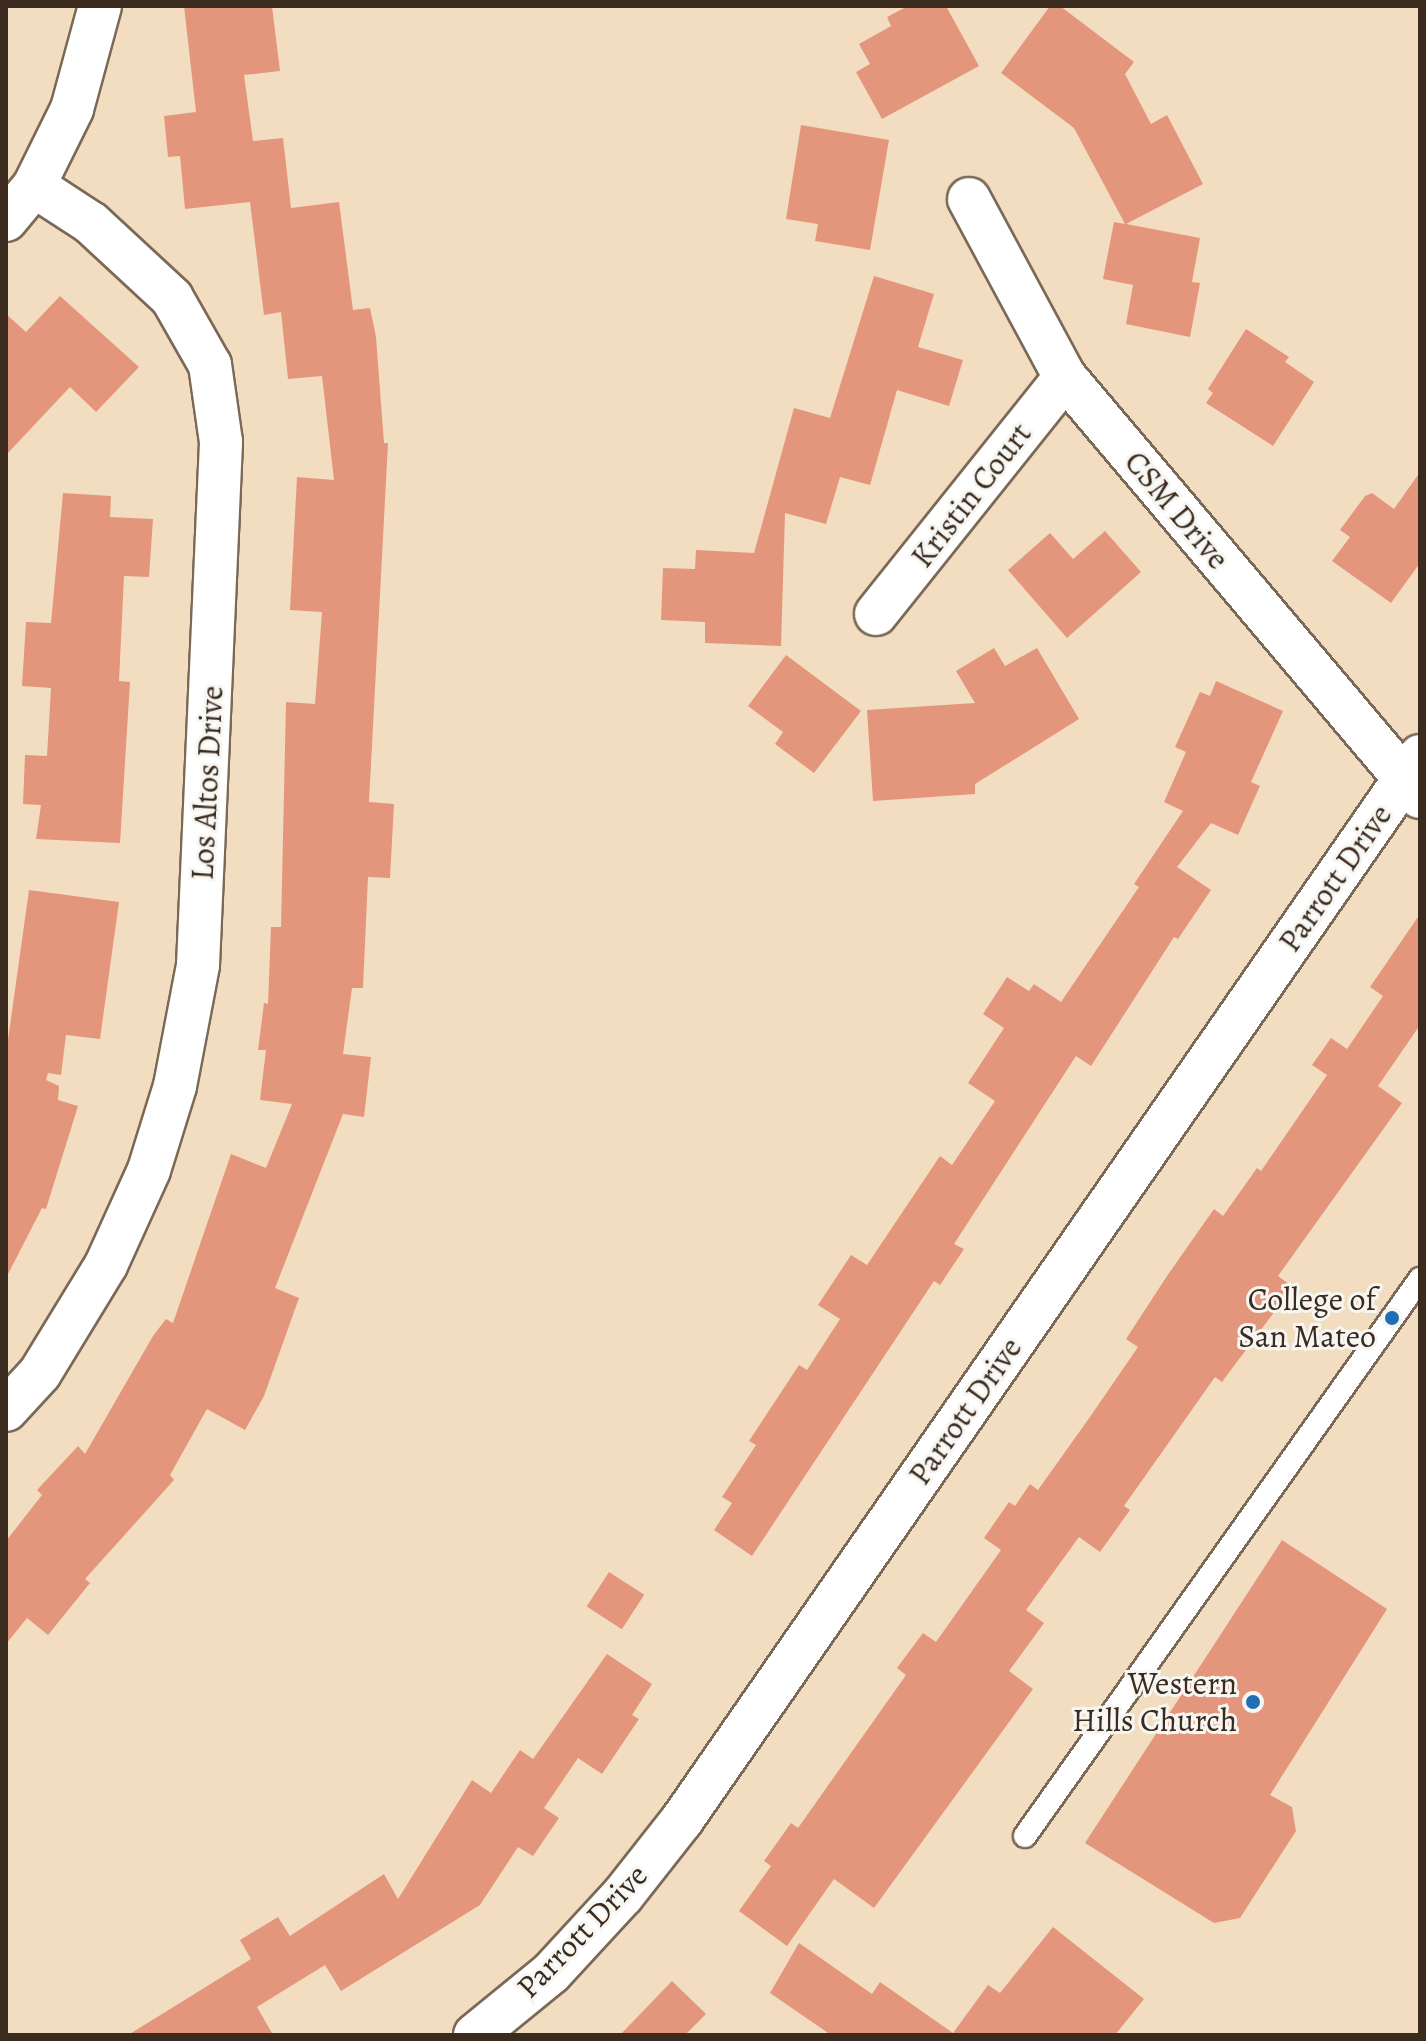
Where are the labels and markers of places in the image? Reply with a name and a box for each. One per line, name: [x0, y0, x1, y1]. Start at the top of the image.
place label: College of San Mateo: [1238, 1281, 1376, 1356]
marker: College of San Mateo: [1383, 1309, 1401, 1327]
place label: Western Hills Church: [1072, 1665, 1237, 1740]
marker: Western Hills Church: [1244, 1693, 1262, 1711]

